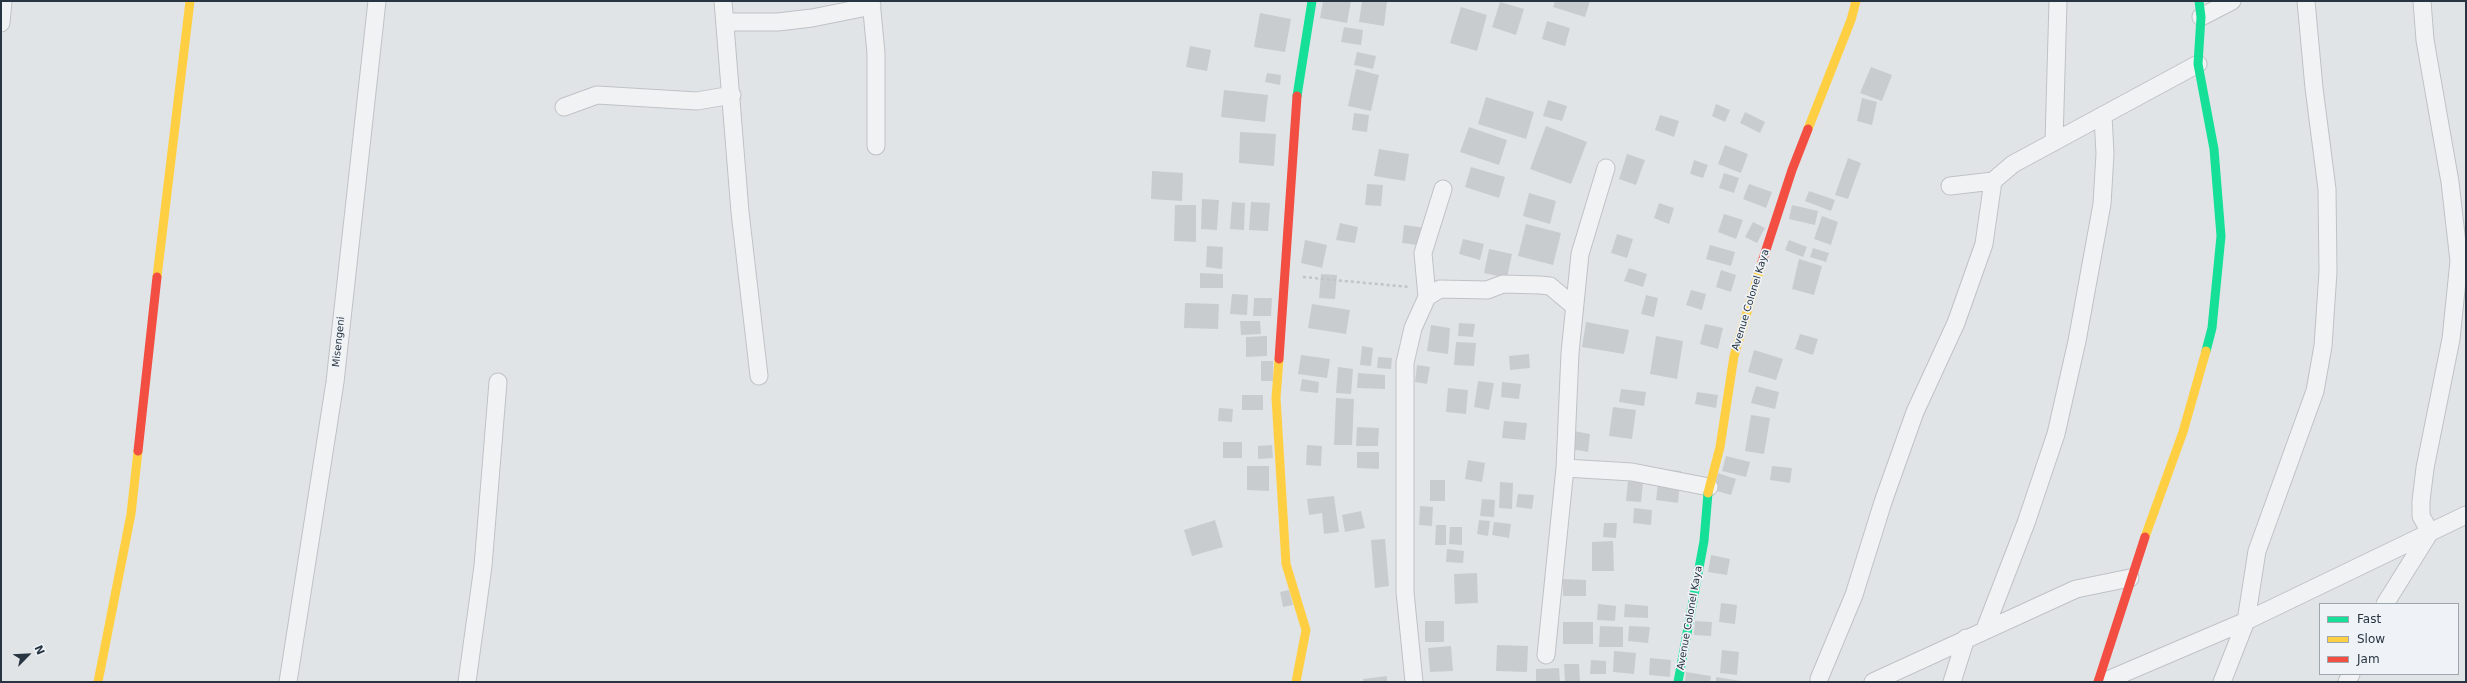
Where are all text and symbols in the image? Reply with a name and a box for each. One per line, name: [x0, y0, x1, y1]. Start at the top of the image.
street label: Avenue Colonel Kaya: [1730, 248, 1772, 352]
street label: Misengeni: [330, 316, 348, 368]
street label: Avenue Colonel Kaya: [1675, 565, 1705, 671]
legend: [2319, 603, 2459, 675]
text: Fast: [2357, 612, 2381, 626]
text: Slow: [2357, 632, 2385, 646]
north arrow: [8, 635, 48, 675]
text: N: [32, 643, 47, 657]
text: Jam: [2357, 652, 2380, 666]

